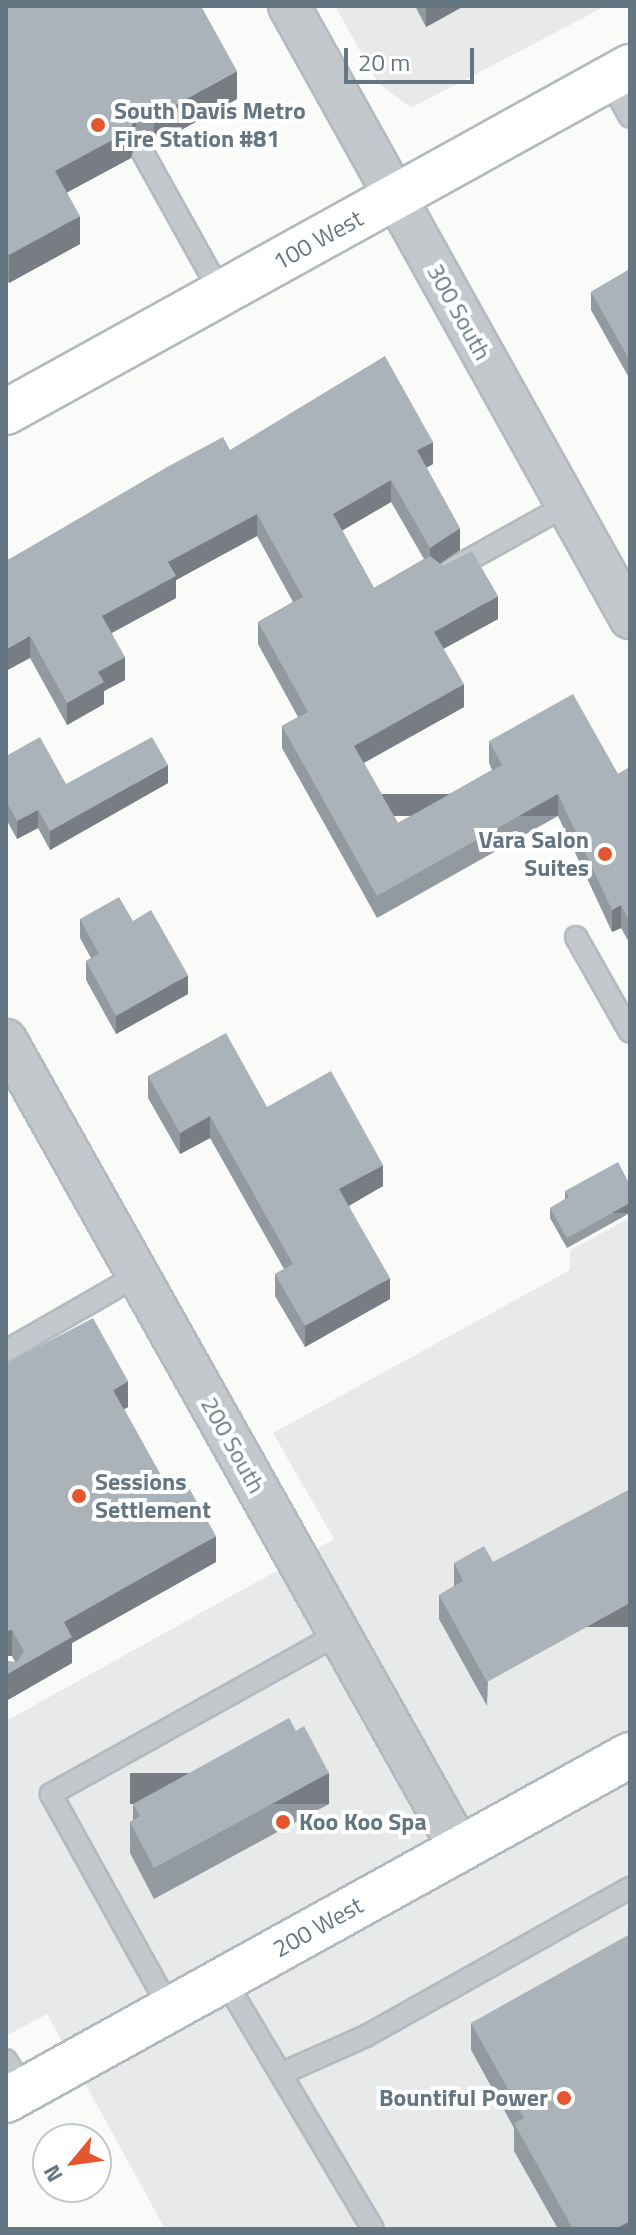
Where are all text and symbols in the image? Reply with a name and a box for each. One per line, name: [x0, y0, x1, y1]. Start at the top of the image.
scale bar: [348, 32, 478, 82]
text: 20 m: [358, 44, 410, 80]
place label: South Davis Metro Fire Station #81: [114, 97, 306, 153]
marker: South Davis Metro Fire Station #81: [89, 116, 107, 134]
street label: 100 West: [268, 204, 368, 276]
street label: 300 South: [421, 259, 497, 365]
place label: Vara Salon Suites: [479, 826, 589, 882]
marker: Vara Salon Suites: [596, 845, 614, 863]
street label: 200 South: [195, 1392, 271, 1498]
place label: Sessions Settlement: [95, 1468, 211, 1524]
marker: Sessions Settlement: [70, 1487, 88, 1505]
place label: Koo Koo Spa: [299, 1808, 427, 1836]
marker: Koo Koo Spa: [274, 1813, 292, 1831]
street label: 200 West: [268, 1891, 368, 1963]
place label: Bountiful Power: [379, 2084, 548, 2112]
marker: Bountiful Power: [555, 2089, 573, 2107]
north arrow: [32, 2123, 112, 2203]
text: N: [34, 2159, 71, 2189]

